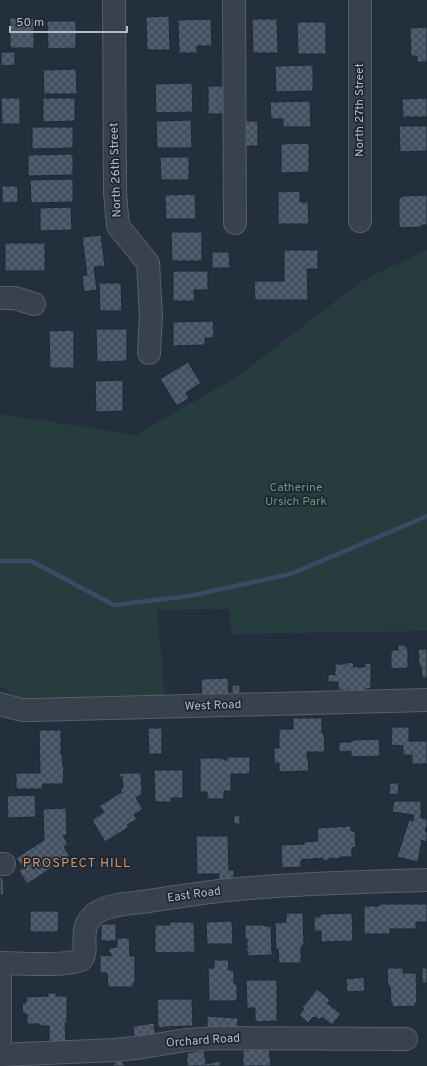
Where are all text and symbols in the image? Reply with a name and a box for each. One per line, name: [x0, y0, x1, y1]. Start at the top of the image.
scale bar: [10, 8, 127, 34]
text: 50 m: [16, 15, 44, 31]
street label: North 27th Street: [352, 63, 368, 157]
street label: North 26th Street: [106, 122, 126, 218]
park label: Catherine Ursich Park: [265, 480, 327, 510]
street label: West Road: [184, 697, 242, 715]
district label: PROSPECT HILL: [23, 856, 131, 872]
street label: East Road: [166, 883, 222, 907]
street label: Orchard Road: [165, 1030, 241, 1052]

